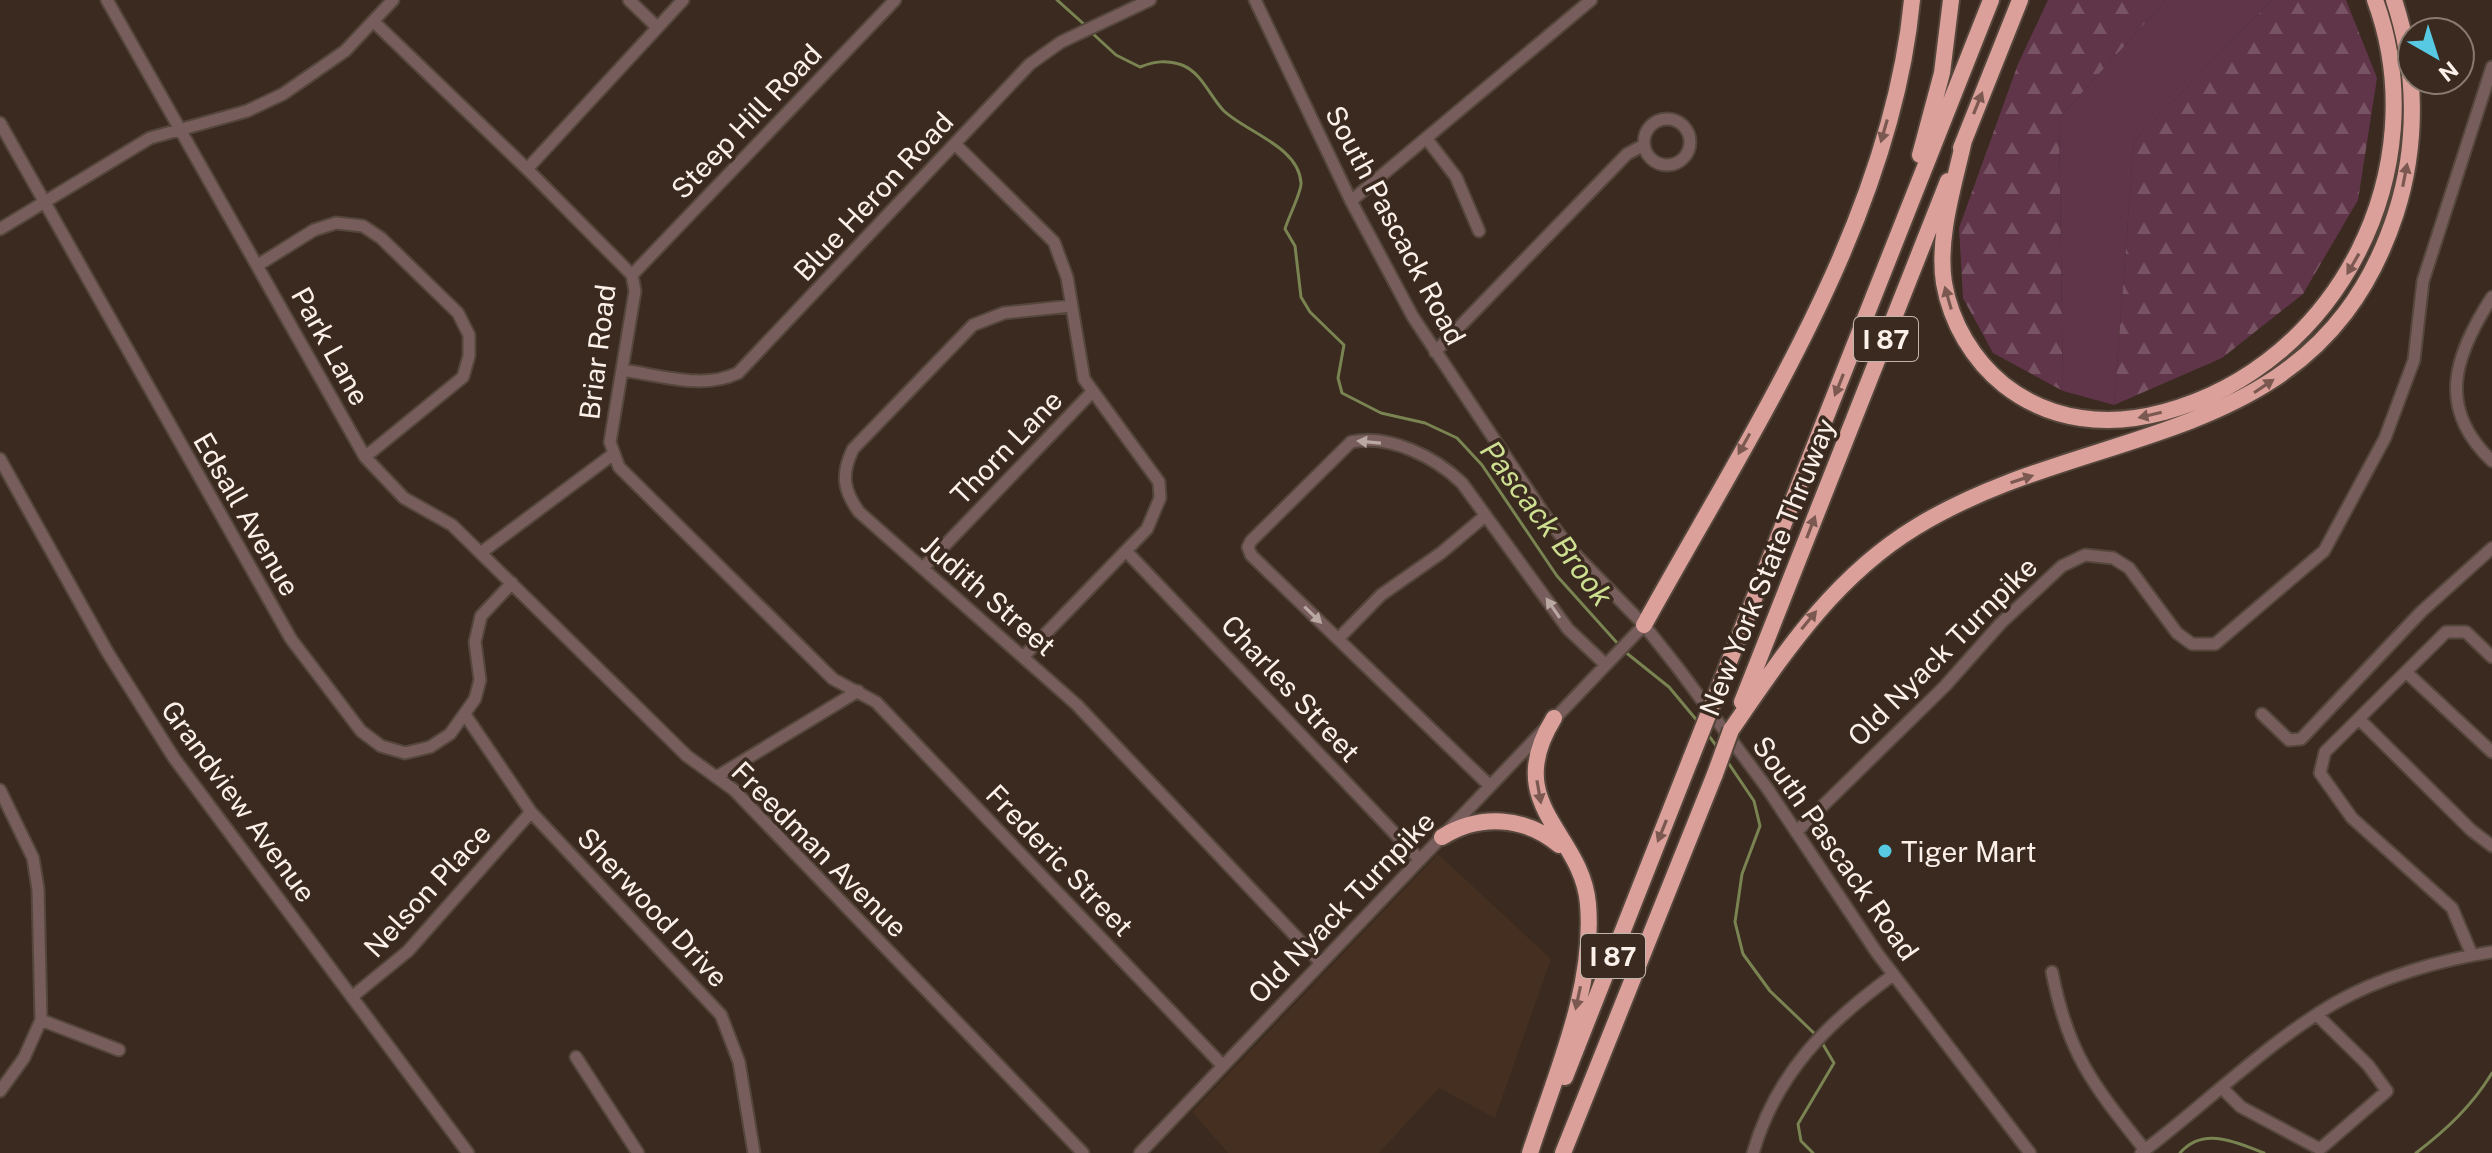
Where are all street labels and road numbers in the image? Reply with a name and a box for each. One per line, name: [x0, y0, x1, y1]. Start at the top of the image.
street label: Steep Hill Road: [664, 37, 828, 205]
street label: South Pascack Road: [1319, 100, 1473, 350]
street label: Blue Heron Road: [786, 105, 960, 287]
street label: Park Lane: [285, 281, 377, 411]
street label: Briar Road: [572, 282, 622, 422]
road number: I 87: [1854, 317, 1918, 361]
street label: Thorn Lane: [944, 383, 1068, 511]
street label: New York State Thruway: [1692, 413, 1842, 721]
street label: Edsall Avenue: [187, 426, 307, 602]
street label: Judith Street: [915, 528, 1063, 662]
street label: Old Nyack Turnpike: [1841, 550, 2043, 752]
street label: Charles Street: [1215, 608, 1367, 768]
street label: Grandview Avenue: [155, 694, 323, 908]
street label: South Pascack Road: [1746, 730, 1926, 966]
street label: Freedman Avenue: [725, 754, 915, 944]
street label: Frederic Street: [980, 778, 1140, 942]
street label: Old Nyack Turnpike: [1241, 804, 1441, 1010]
street label: Nelson Place: [357, 816, 497, 964]
street label: Sherwood Drive: [571, 820, 735, 994]
road number: I 87: [1581, 934, 1645, 978]

